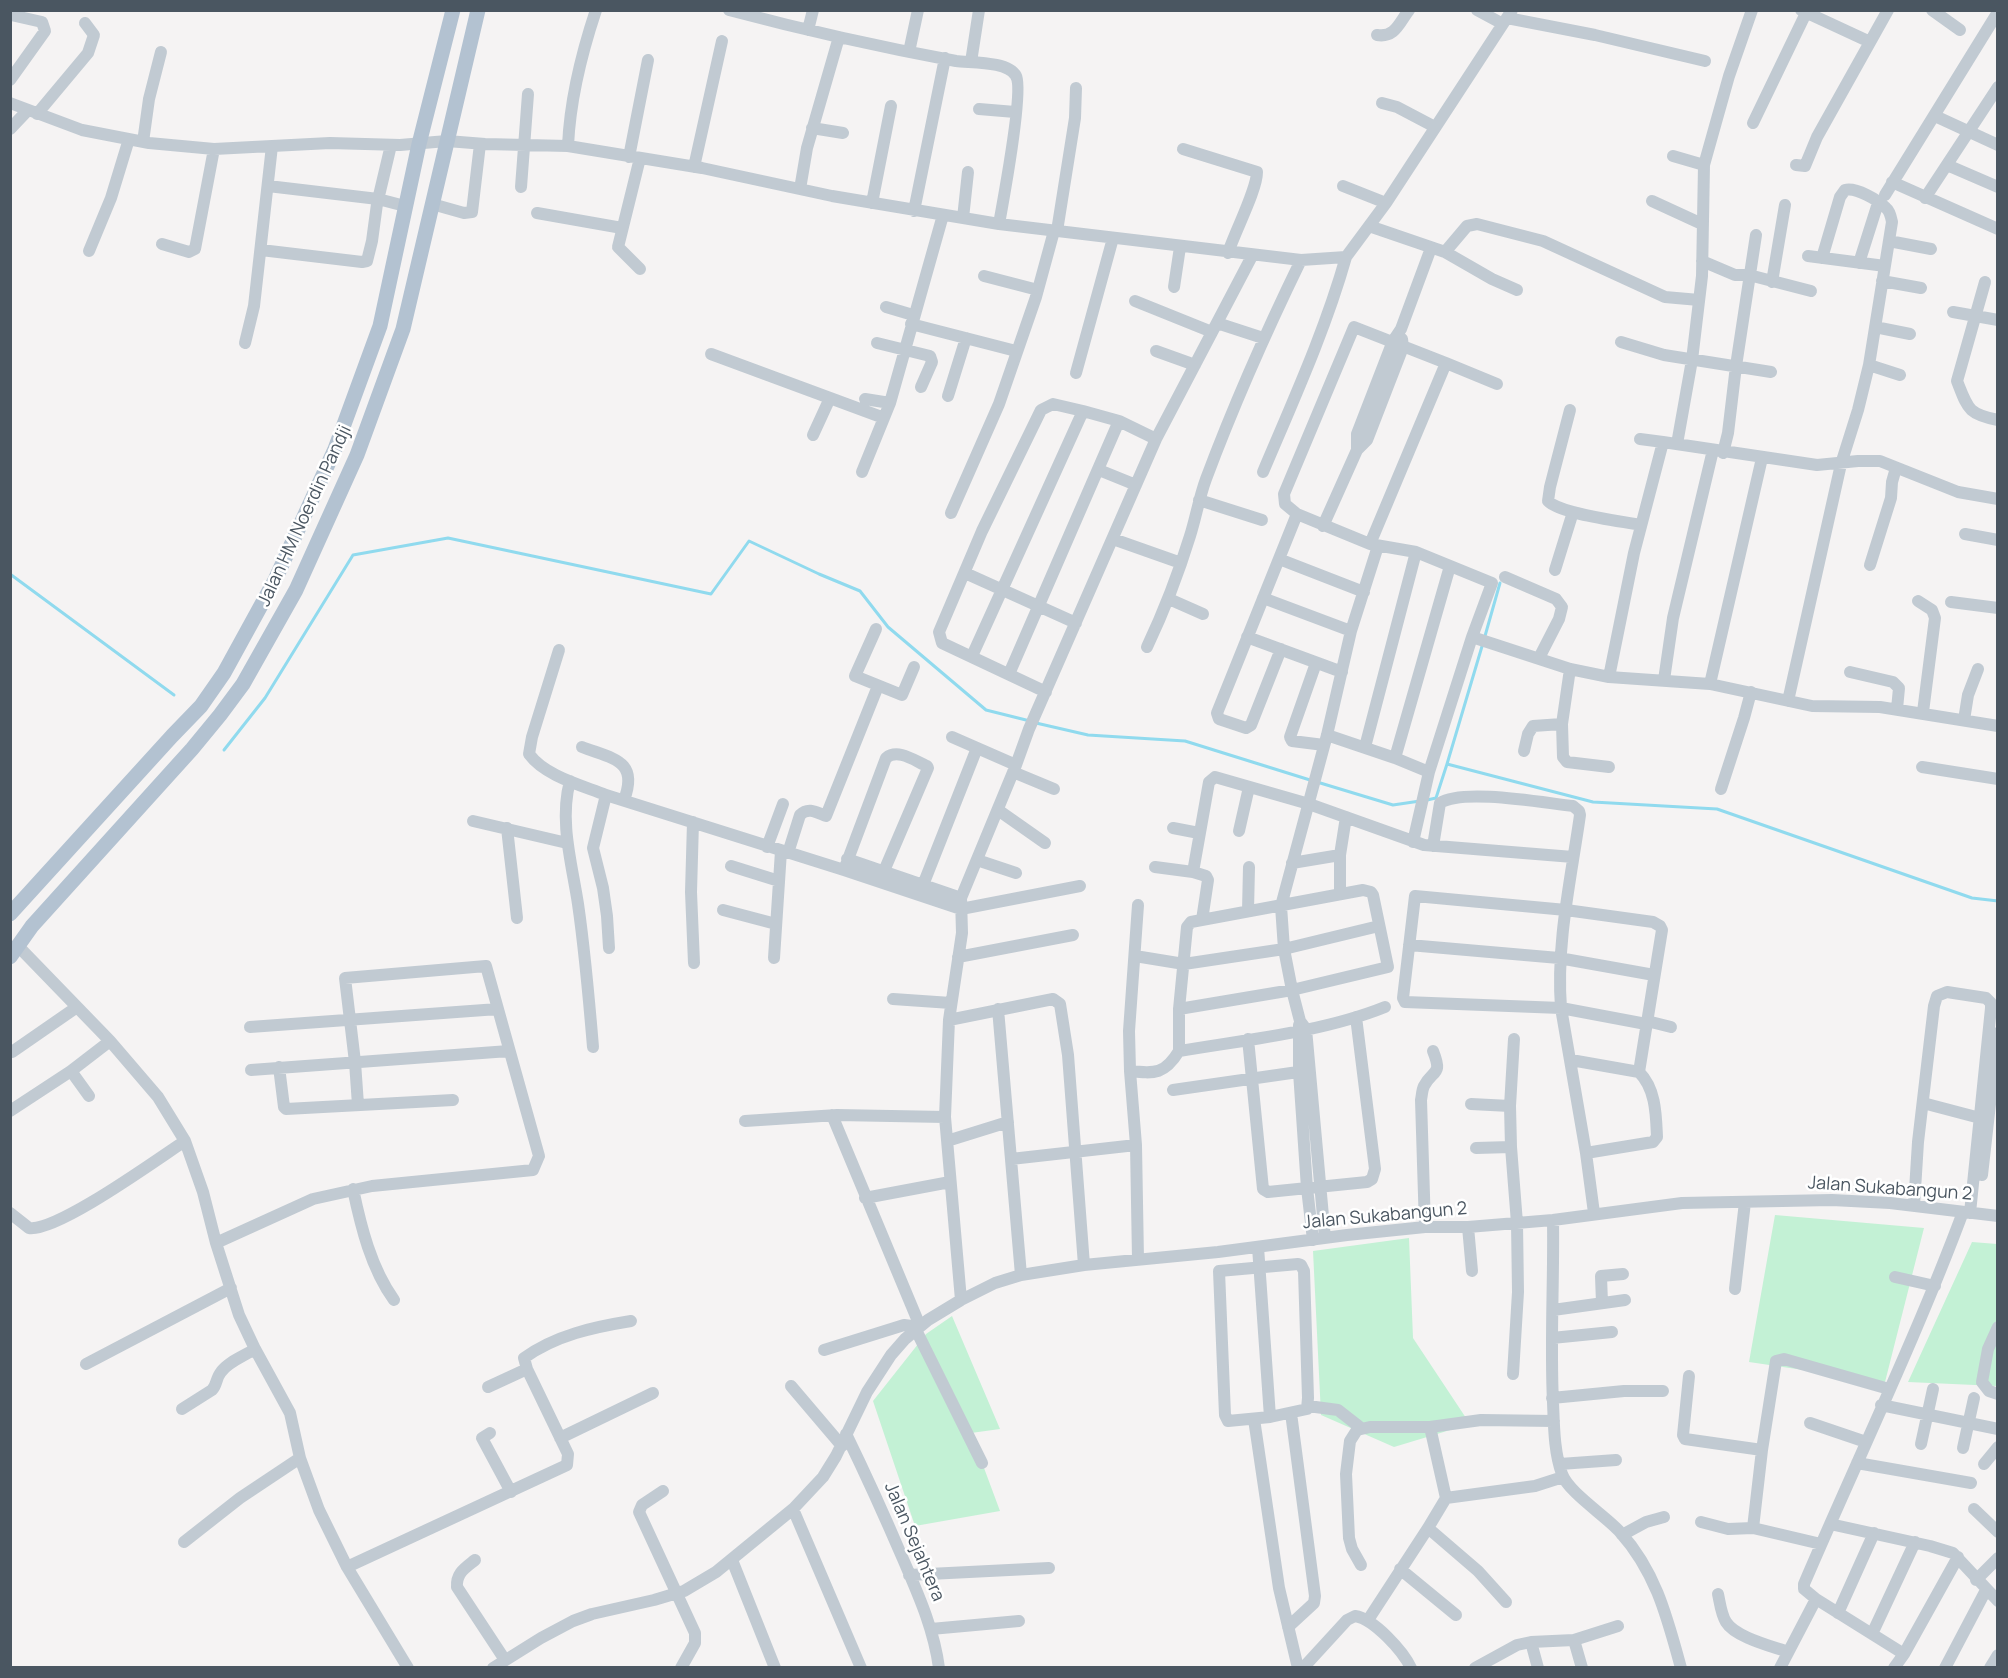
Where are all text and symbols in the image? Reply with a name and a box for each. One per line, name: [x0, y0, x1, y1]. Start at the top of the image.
street label: Jalan HM Noerdin Pandji: [254, 422, 356, 610]
street label: Jalan Sukabangun 2: [1807, 1172, 1973, 1206]
street label: Jalan Sukabangun 2: [1302, 1198, 1468, 1234]
street label: Jalan Sejahtera: [879, 1479, 949, 1605]

